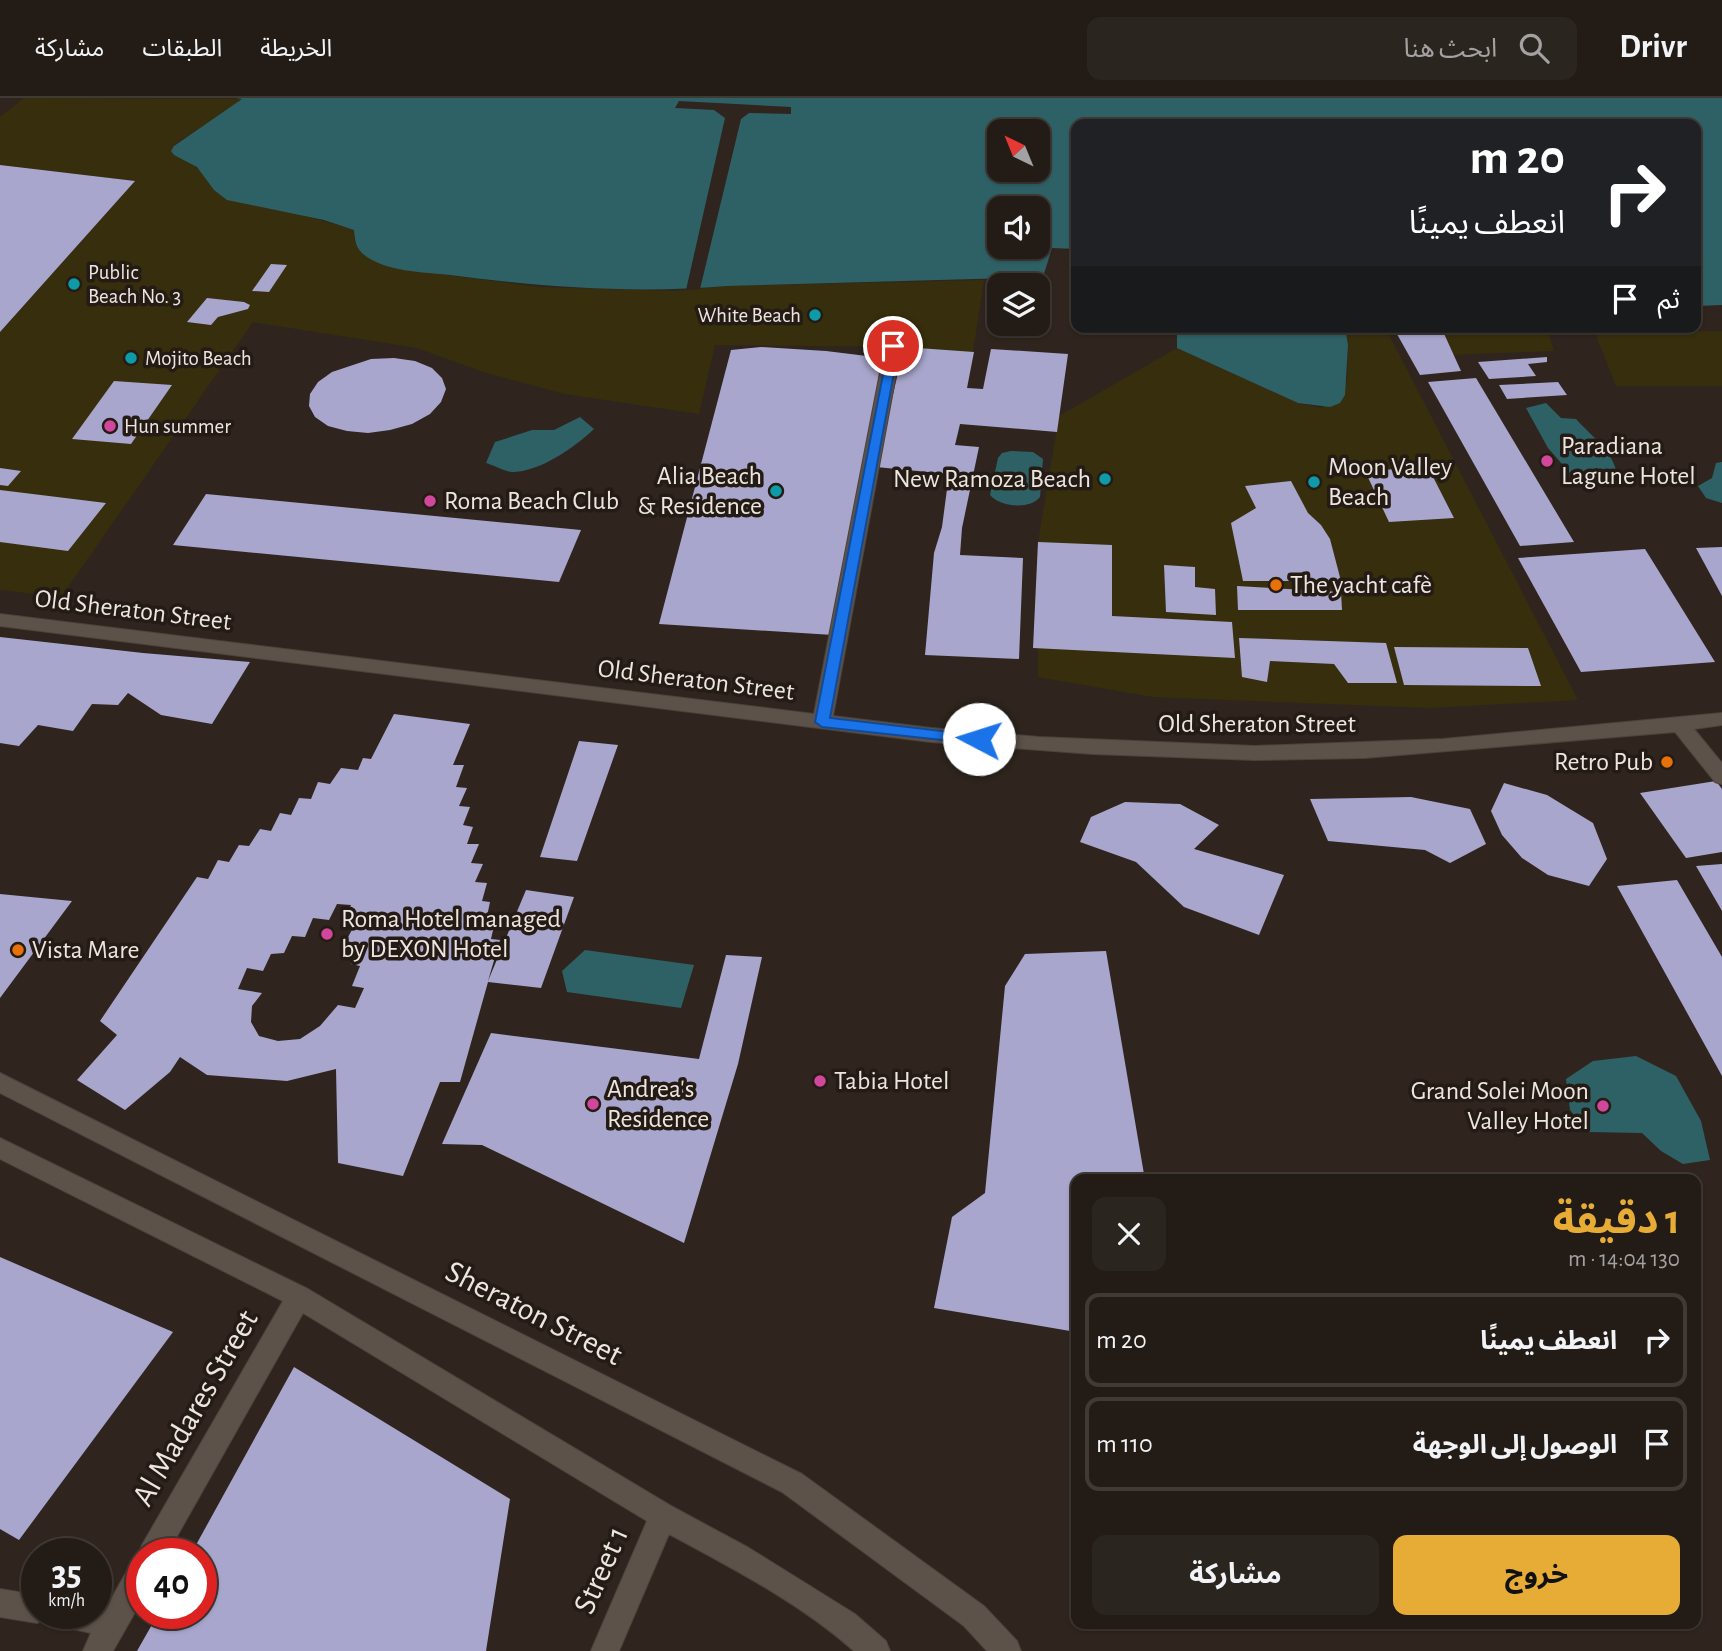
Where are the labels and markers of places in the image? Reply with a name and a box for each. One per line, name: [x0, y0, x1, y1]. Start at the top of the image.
place label: Public Beach No. 3: [88, 262, 181, 307]
marker: Public Beach No. 3: [66, 276, 82, 292]
place label: White Beach: [697, 305, 801, 326]
marker: White Beach: [807, 307, 823, 323]
pin: [863, 316, 923, 376]
place label: Mojito Beach: [145, 348, 252, 369]
marker: Mojito Beach: [123, 350, 139, 366]
place label: Hun summer: [124, 416, 231, 437]
marker: Hun summer: [102, 418, 118, 434]
place label: Paradiana Lagune Hotel: [1561, 433, 1696, 489]
marker: Paradiana Lagune Hotel: [1539, 453, 1555, 469]
place label: Moon Valley Beach: [1328, 454, 1452, 510]
place label: Alia Beach & Residence: [637, 463, 762, 519]
place label: New Ramoza Beach: [893, 466, 1091, 492]
marker: New Ramoza Beach: [1097, 471, 1113, 487]
marker: Moon Valley Beach: [1306, 474, 1322, 490]
marker: Alia Beach & Residence: [768, 483, 784, 499]
place label: Roma Beach Club: [444, 488, 619, 514]
marker: Roma Beach Club: [422, 493, 438, 509]
place label: The yacht cafè: [1290, 572, 1432, 598]
marker: The yacht cafè: [1268, 577, 1284, 593]
place label: Retro Pub: [1554, 749, 1653, 775]
marker: Retro Pub: [1659, 754, 1675, 770]
place label: Roma Hotel managed by DEXON Hotel: [341, 906, 561, 962]
marker: Roma Hotel managed by DEXON Hotel: [319, 926, 335, 942]
place label: Vista Mare: [32, 937, 140, 963]
marker: Vista Mare: [10, 942, 26, 958]
place label: Tabia Hotel: [834, 1068, 949, 1094]
marker: Tabia Hotel: [812, 1073, 828, 1089]
place label: Andrea's Residence: [607, 1076, 709, 1132]
place label: Grand Solei Moon Valley Hotel: [1411, 1078, 1589, 1134]
marker: Andrea's Residence: [585, 1096, 601, 1112]
marker: Grand Solei Moon Valley Hotel: [1595, 1098, 1611, 1114]

